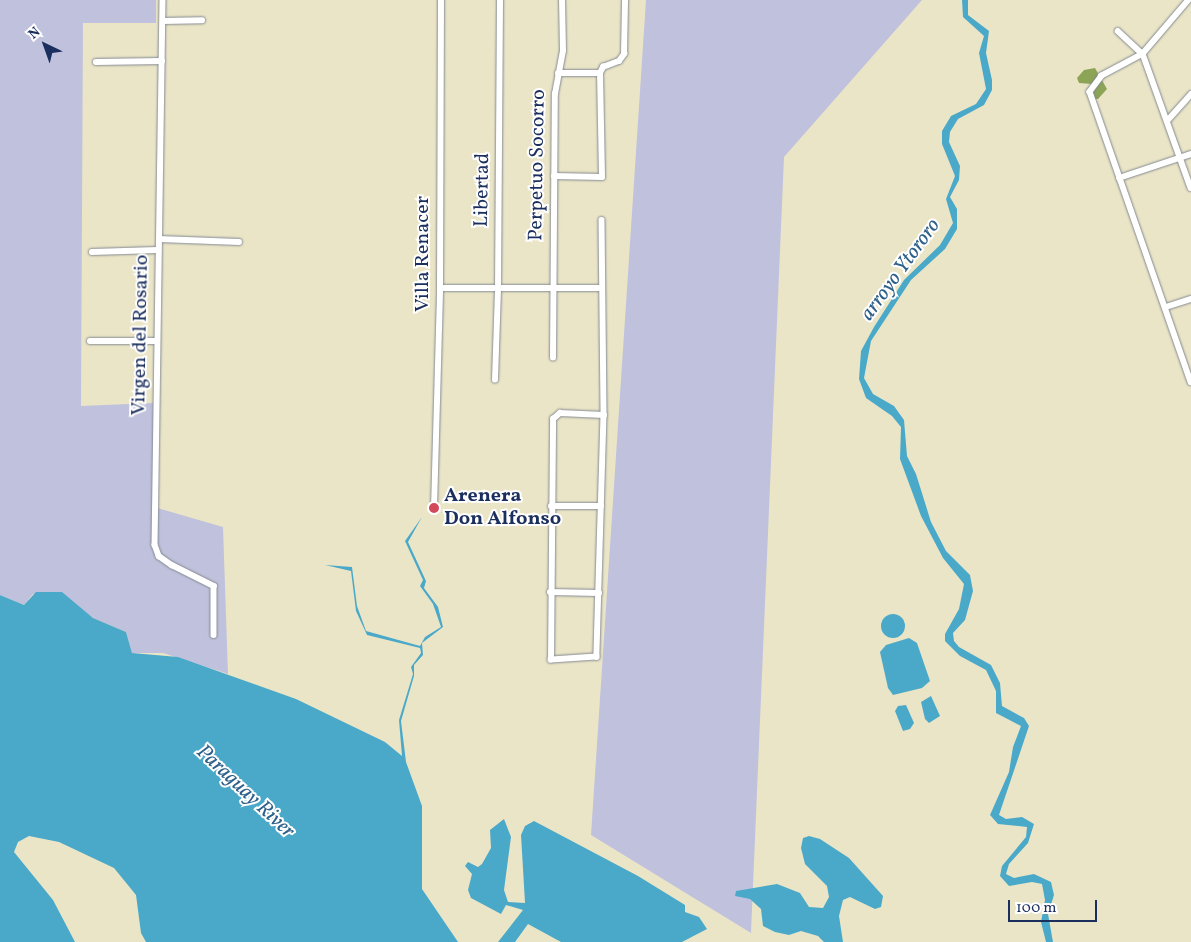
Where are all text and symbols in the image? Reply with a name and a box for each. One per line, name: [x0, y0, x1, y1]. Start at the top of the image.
north arrow: [20, 20, 70, 70]
text: N: [24, 23, 45, 44]
street label: Perpetuo Socorro: [525, 89, 551, 241]
street label: Libertad: [470, 153, 496, 227]
street label: Villa Renacer: [411, 196, 435, 312]
water label: arroyo Ytororo: [856, 214, 946, 326]
street label: Virgen del Rosario: [128, 254, 154, 416]
place label: Arenera Don Alfonso: [444, 484, 561, 531]
marker: Arenera Don Alfonso: [428, 502, 440, 514]
water label: Paraguay River: [190, 740, 300, 844]
scale bar: [1011, 890, 1100, 922]
text: 100 m: [1016, 898, 1056, 919]

